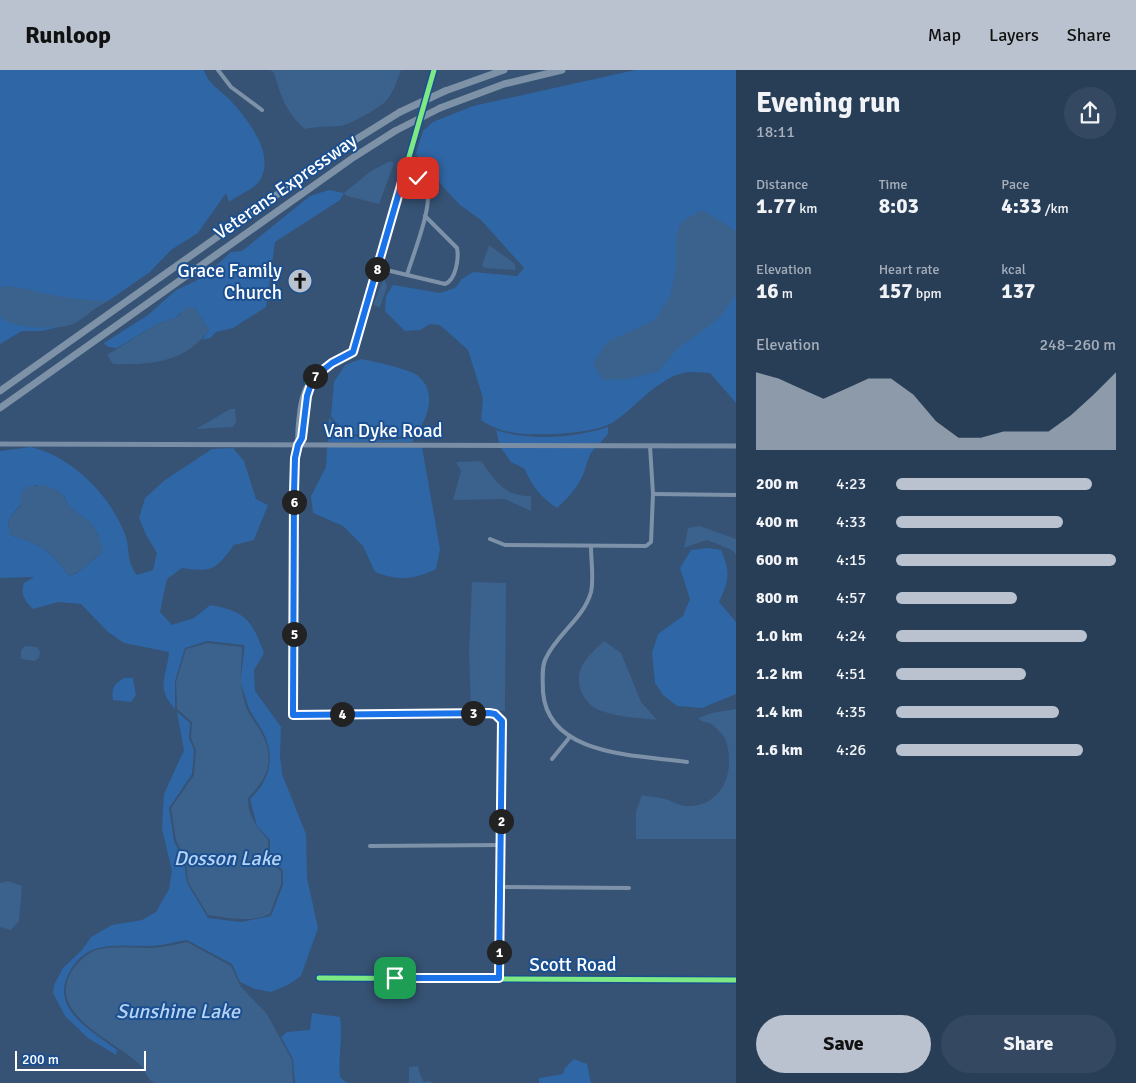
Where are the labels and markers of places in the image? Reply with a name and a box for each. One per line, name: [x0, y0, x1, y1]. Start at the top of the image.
pin: [397, 157, 439, 199]
pin: 8: [364, 256, 390, 282]
place label: Grace Family Church: [177, 259, 282, 305]
church icon: Grace Family Church: [287, 268, 313, 294]
pin: 7: [302, 364, 328, 388]
pin: 6: [282, 490, 306, 514]
pin: 5: [282, 622, 306, 646]
pin: 3: [460, 700, 486, 726]
pin: 4: [330, 702, 354, 726]
pin: 2: [488, 808, 514, 834]
pin: 1: [486, 940, 512, 964]
pin: [374, 957, 416, 999]

